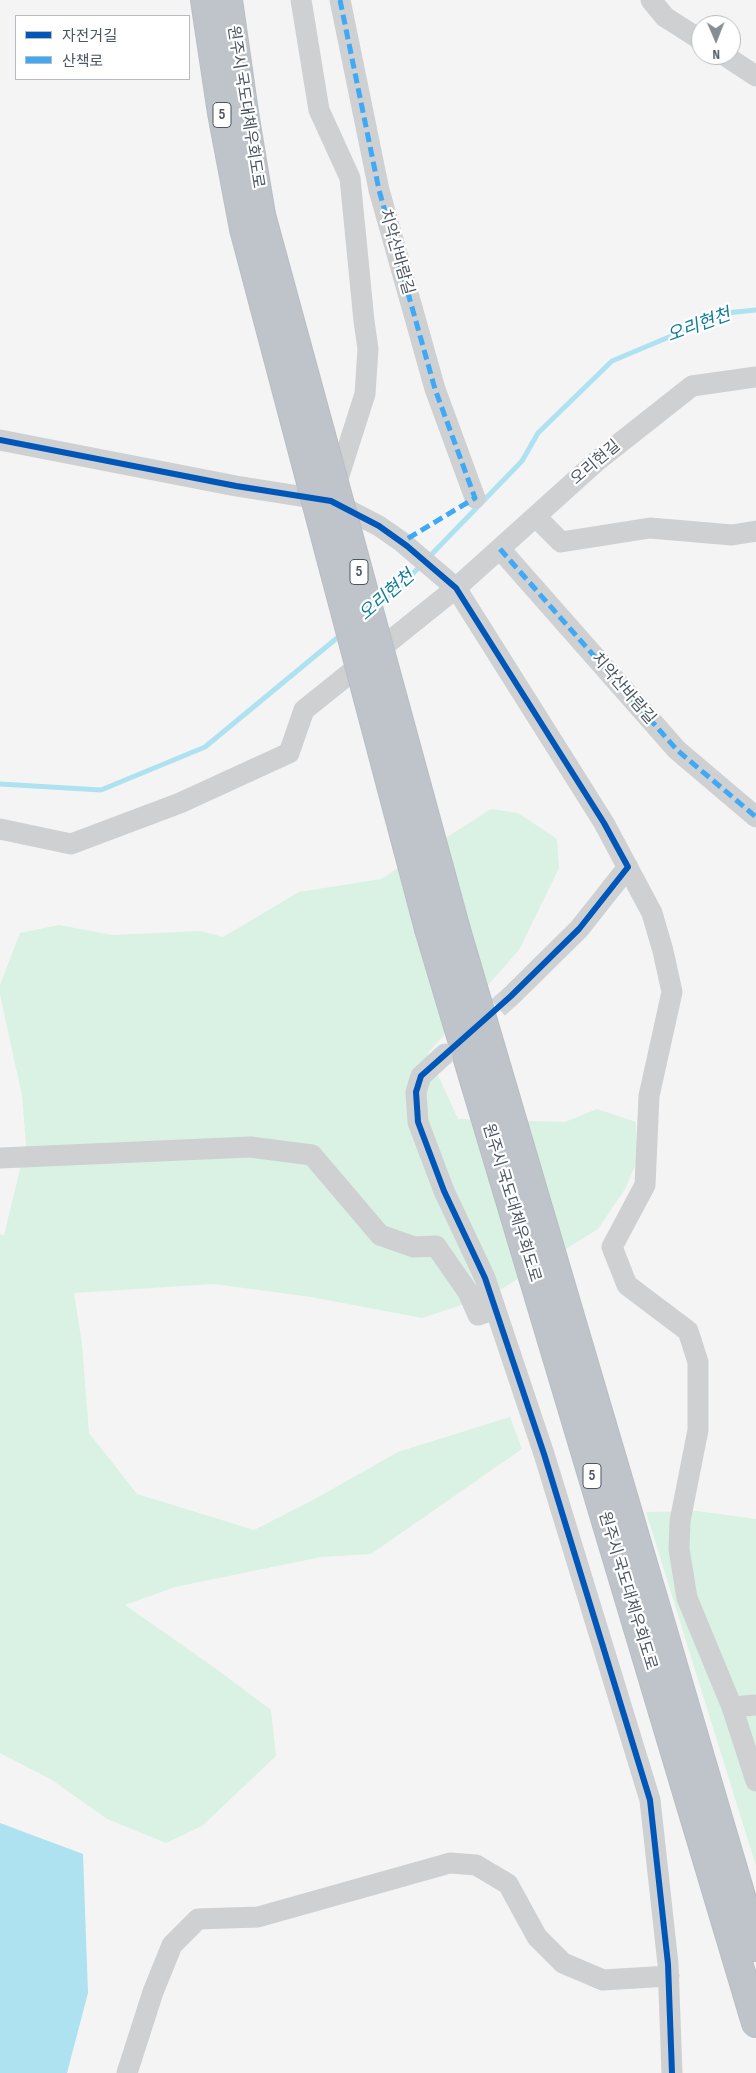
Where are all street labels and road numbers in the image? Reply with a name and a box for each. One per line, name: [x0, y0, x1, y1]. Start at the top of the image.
street label: 원주시 국도대체우회도로: [223, 24, 267, 190]
road number: 5: [213, 102, 231, 128]
street label: 치악산바람길: [375, 207, 417, 297]
street label: 오리현길: [567, 437, 625, 489]
road number: 5: [350, 560, 368, 584]
street label: 치악산바람길: [587, 649, 659, 729]
street label: 원주시 국도대체우회도로: [478, 1122, 544, 1284]
road number: 5: [583, 1464, 601, 1488]
street label: 원주시 국도대체우회도로: [594, 1510, 660, 1672]

